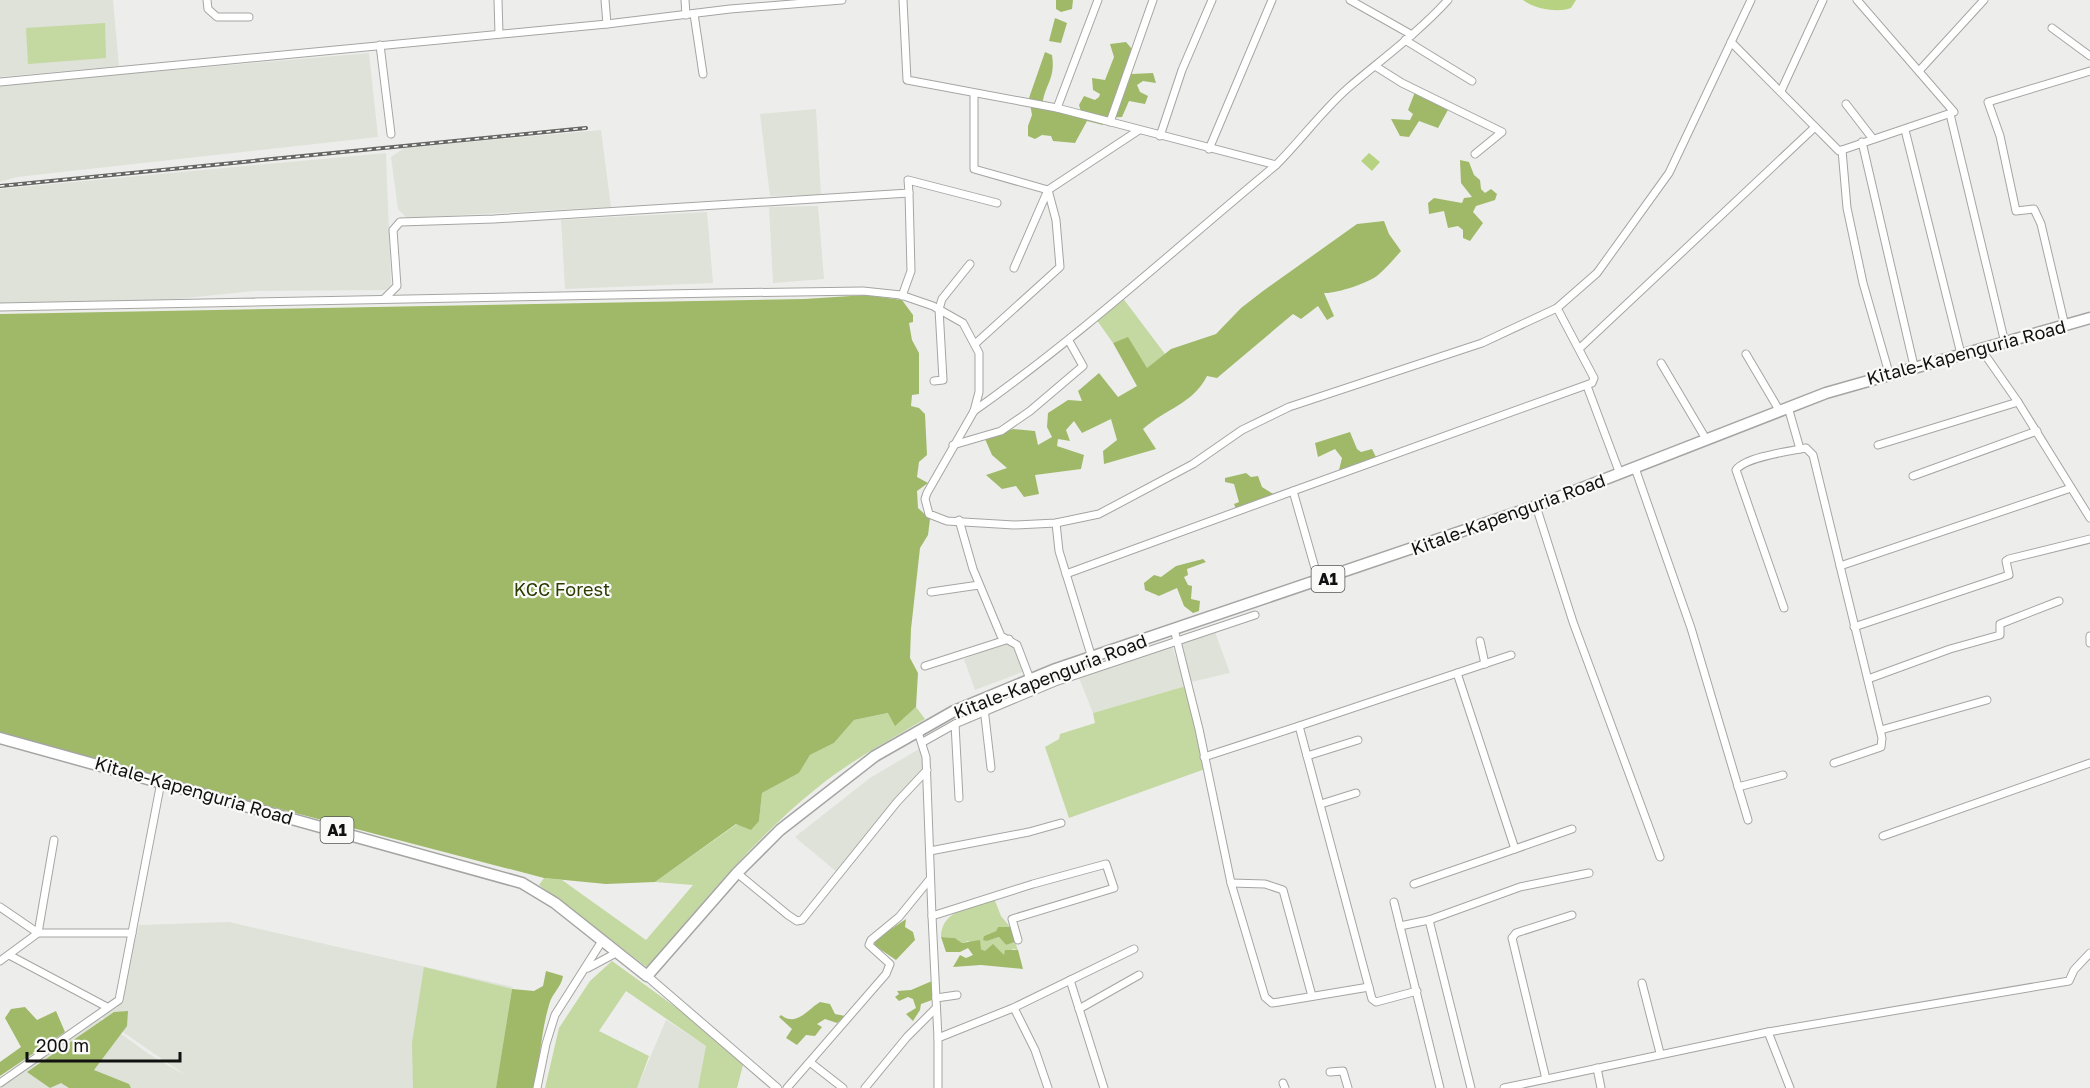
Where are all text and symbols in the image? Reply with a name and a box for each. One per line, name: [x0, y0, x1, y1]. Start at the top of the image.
street label: Kitale-Kapenguria Road: [1864, 315, 2068, 389]
street label: Kitale-Kapenguria Road: [1408, 469, 1608, 559]
road number: A1: [1312, 566, 1344, 592]
park label: KCC Forest: [514, 578, 610, 600]
street label: Kitale-Kapenguria Road: [950, 629, 1150, 723]
street label: Kitale-Kapenguria Road: [92, 751, 296, 829]
road number: A1: [320, 817, 354, 843]
scale bar: [27, 1025, 180, 1063]
text: 200 m: [36, 1034, 89, 1056]

